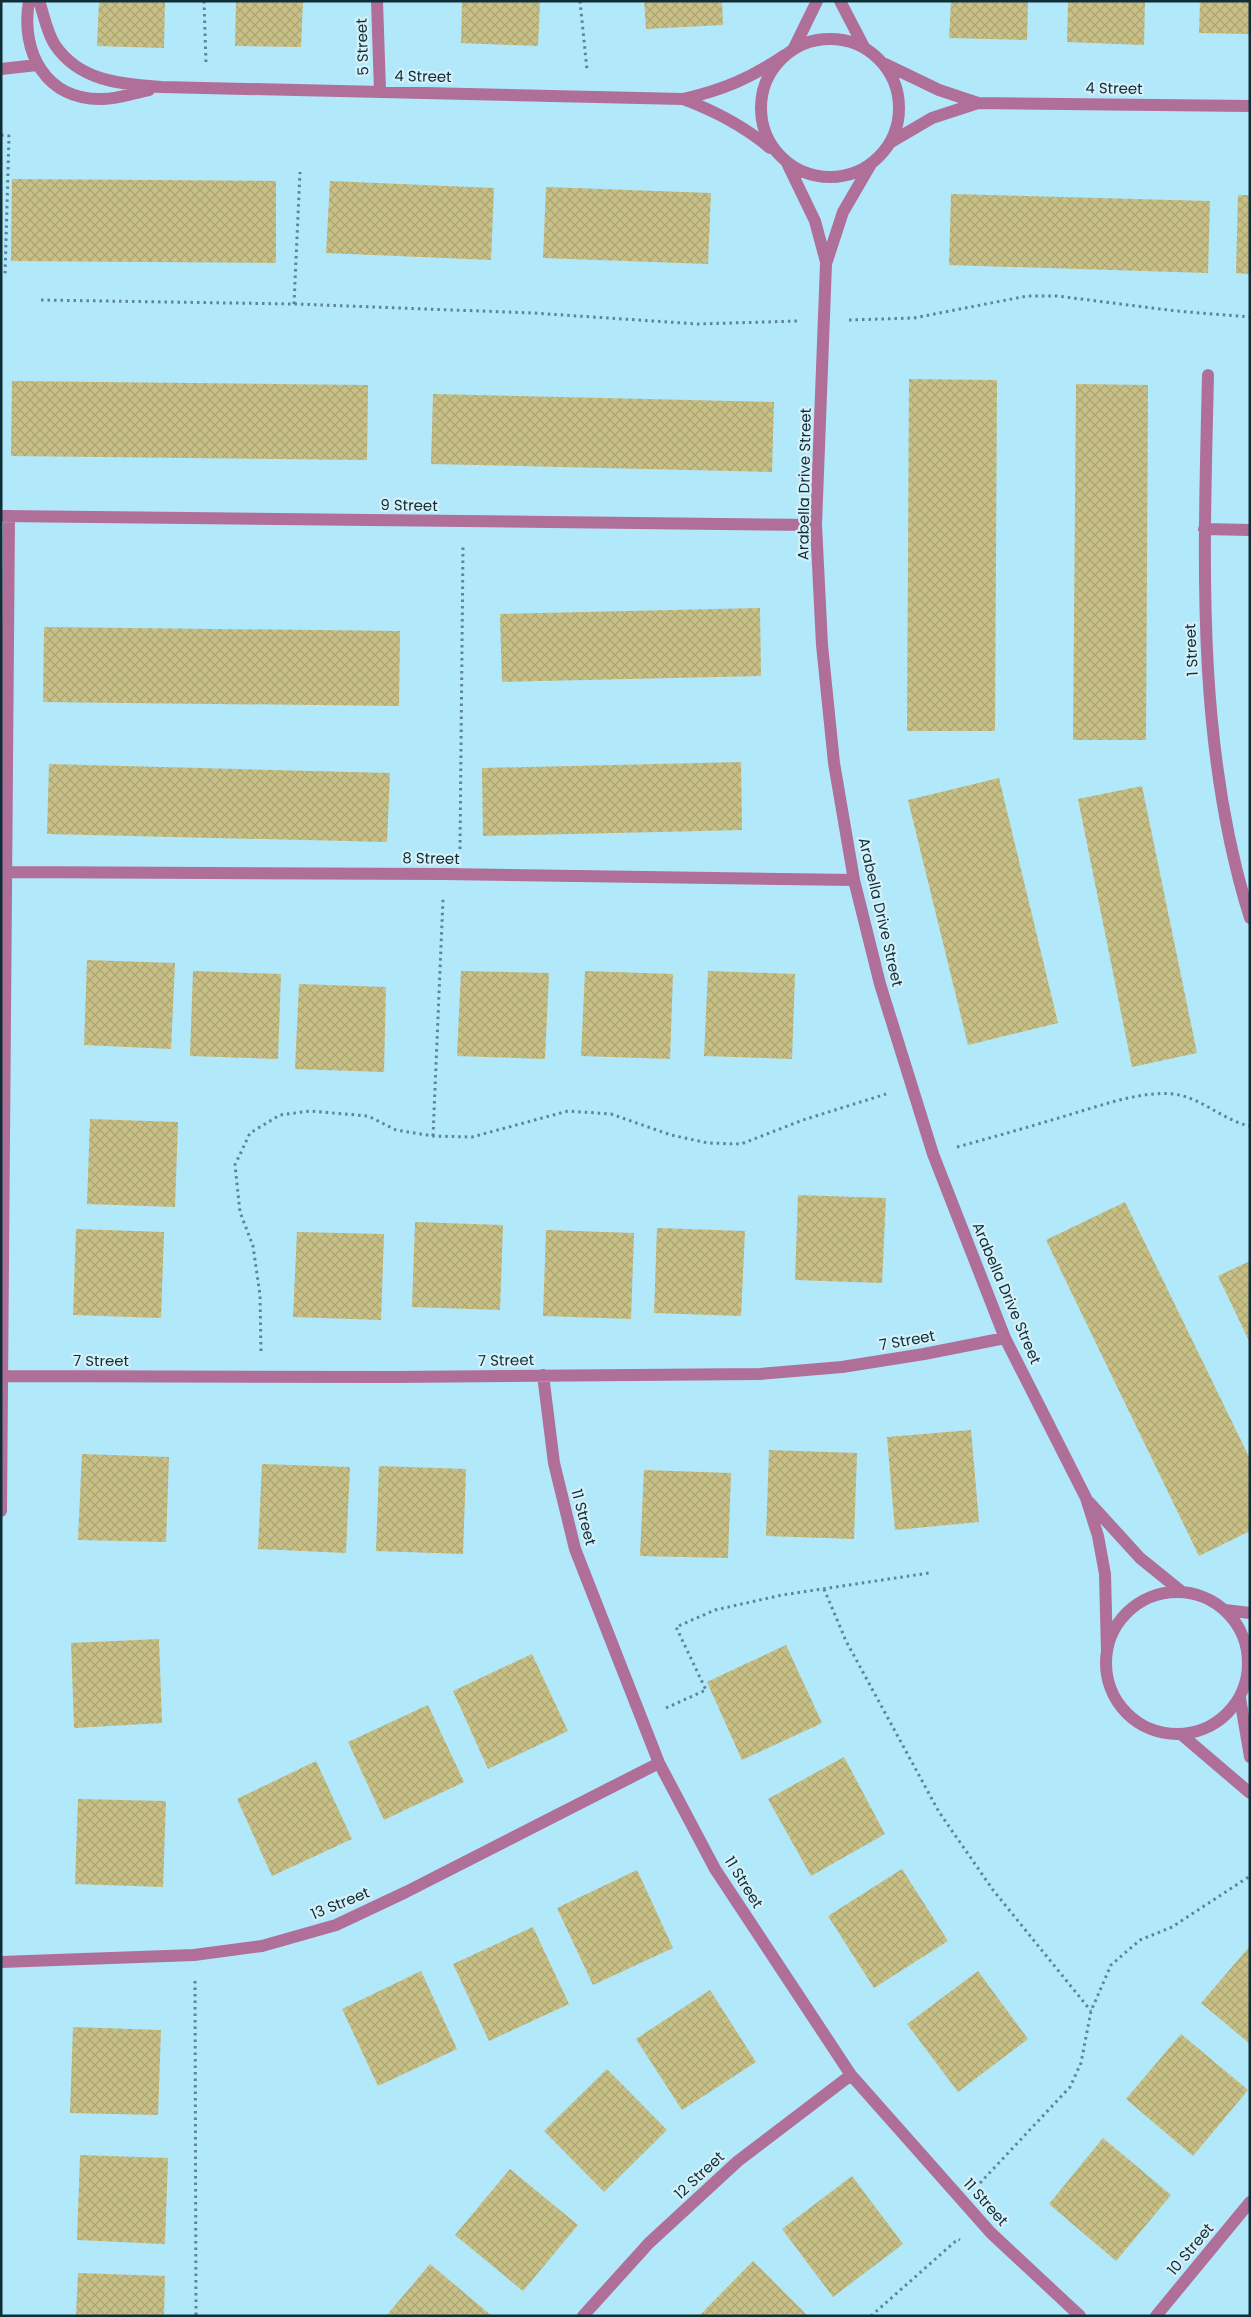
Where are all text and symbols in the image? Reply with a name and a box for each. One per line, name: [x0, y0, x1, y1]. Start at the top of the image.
street label: 5 Street: [351, 18, 373, 76]
street label: 4 Street: [394, 65, 452, 87]
street label: 4 Street: [1085, 77, 1143, 99]
street label: Arabella Drive Street: [792, 408, 816, 560]
street label: 9 Street: [380, 494, 438, 516]
street label: 1 Street: [1179, 623, 1203, 677]
street label: Arabella Drive Street: [854, 835, 908, 989]
street label: 8 Street: [402, 847, 460, 869]
street label: Arabella Drive Street: [968, 1219, 1046, 1367]
street label: 7 Street: [878, 1325, 936, 1355]
street label: 7 Street: [478, 1349, 534, 1371]
street label: 7 Street: [73, 1350, 129, 1371]
street label: 11 Street: [566, 1486, 602, 1548]
street label: 11 Street: [720, 1852, 768, 1912]
street label: 13 Street: [308, 1882, 372, 1924]
street label: 12 Street: [669, 2146, 729, 2204]
street label: 11 Street: [959, 2174, 1013, 2230]
street label: 10 Street: [1162, 2218, 1218, 2280]

